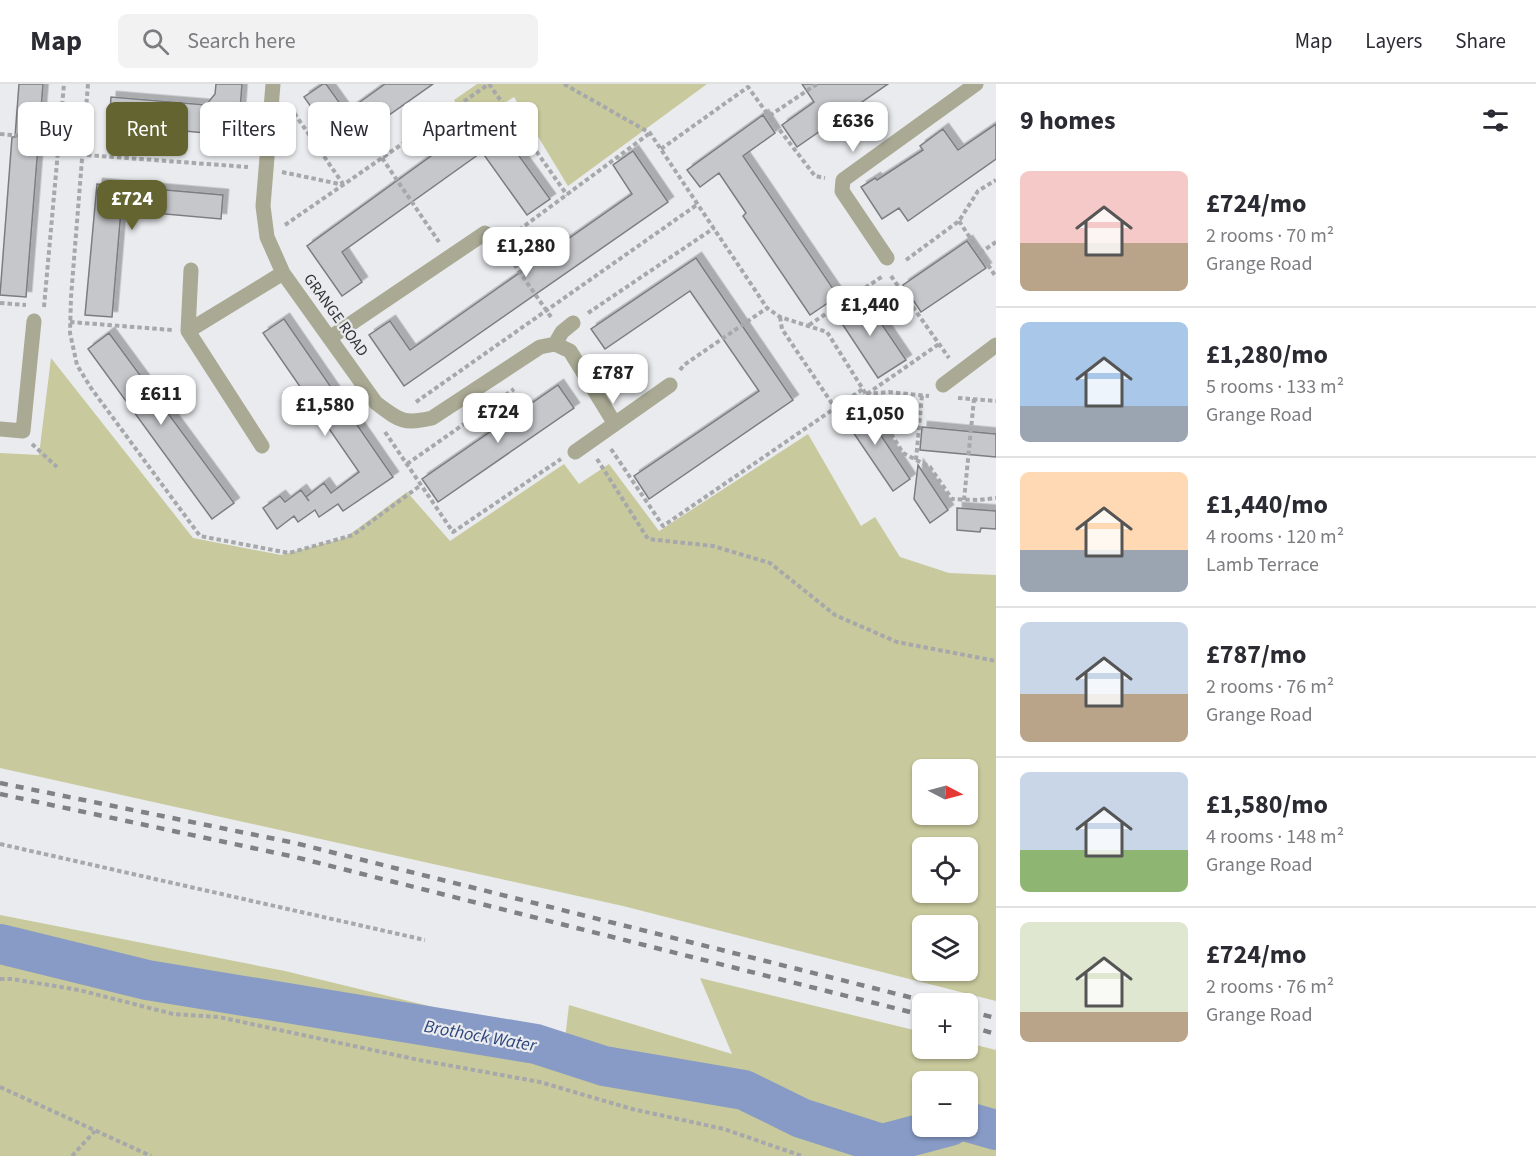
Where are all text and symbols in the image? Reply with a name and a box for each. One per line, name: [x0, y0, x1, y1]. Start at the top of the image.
search box: [118, 14, 538, 68]
text: Map: [30, 21, 82, 61]
icon: search: [139, 25, 172, 58]
text: Search here: [187, 25, 296, 57]
text: Map: [1295, 26, 1332, 56]
text: Layers: [1365, 26, 1422, 56]
text: Share: [1455, 26, 1506, 56]
chip: Buy: [18, 102, 94, 156]
chip: Rent: [106, 102, 188, 156]
chip: Filters: [200, 102, 296, 156]
chip: New: [308, 102, 390, 156]
chip: Apartment: [402, 102, 538, 156]
pin: £636: [817, 102, 889, 153]
text: 9 homes: [1020, 102, 1115, 139]
icon: filters: [1479, 104, 1512, 137]
text: £636: [832, 107, 874, 135]
pin: £724: [96, 180, 168, 231]
text: £724: [111, 185, 153, 213]
text: £724/mo: [1206, 185, 1306, 222]
icon: home: [1068, 195, 1140, 267]
text: 2 rooms · 70 m²: [1206, 222, 1334, 250]
pin: £1,280: [477, 227, 575, 278]
text: £1,280: [497, 232, 555, 260]
text: Grange Road: [1206, 250, 1312, 278]
street label: GRANGE ROAD: [298, 269, 374, 361]
pin: £1,440: [821, 286, 919, 337]
text: £1,440: [841, 291, 899, 319]
text: £1,280/mo: [1206, 336, 1328, 373]
icon: home: [1068, 346, 1140, 418]
pin: £787: [577, 354, 649, 405]
text: £787: [592, 359, 634, 387]
text: 5 rooms · 133 m²: [1206, 373, 1344, 401]
pin: £611: [125, 375, 197, 426]
text: £611: [140, 380, 182, 408]
pin: £1,580: [276, 386, 374, 437]
text: £1,580: [296, 391, 354, 419]
pin: £724: [462, 393, 534, 444]
pin: £1,050: [826, 395, 924, 446]
text: £724: [477, 398, 519, 426]
text: £1,050: [846, 400, 904, 428]
text: Grange Road: [1206, 401, 1312, 429]
text: £1,440/mo: [1206, 486, 1328, 523]
icon: home: [1068, 496, 1140, 568]
text: 4 rooms · 120 m²: [1206, 523, 1344, 551]
text: Lamb Terrace: [1206, 551, 1319, 579]
text: £787/mo: [1206, 636, 1306, 673]
icon: home: [1068, 646, 1140, 718]
text: 2 rooms · 76 m²: [1206, 673, 1334, 701]
text: Grange Road: [1206, 701, 1312, 729]
north arrow: [912, 759, 978, 825]
map controls: [912, 759, 978, 1137]
text: £1,580/mo: [1206, 786, 1328, 823]
icon: home: [1068, 796, 1140, 868]
text: 4 rooms · 148 m²: [1206, 823, 1344, 851]
button: locate: [912, 837, 978, 903]
text: Grange Road: [1206, 851, 1312, 879]
button: layers: [912, 915, 978, 981]
text: £724/mo: [1206, 936, 1306, 973]
icon: home: [1068, 946, 1140, 1018]
text: 2 rooms · 76 m²: [1206, 973, 1334, 1001]
button: +: [912, 993, 978, 1059]
text: Grange Road: [1206, 1001, 1312, 1029]
water label: Brothock Water: [422, 1014, 539, 1058]
button: −: [912, 1071, 978, 1137]

